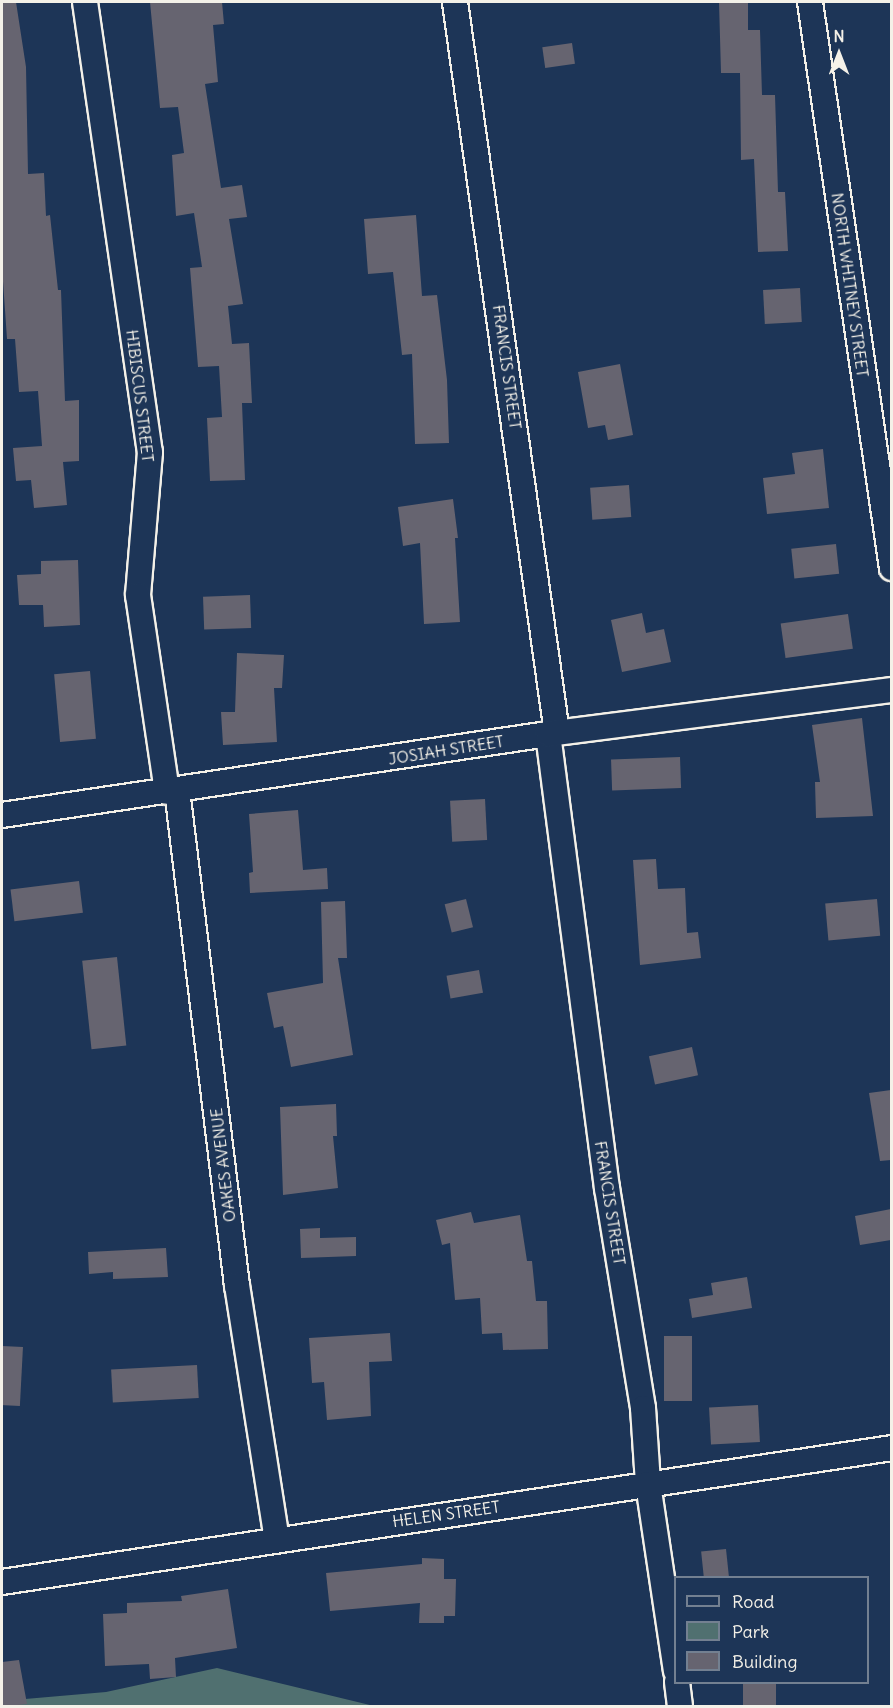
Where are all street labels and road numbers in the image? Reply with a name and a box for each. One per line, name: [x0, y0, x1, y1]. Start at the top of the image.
street label: NORTH WHITNEY STREET: [828, 192, 872, 378]
street label: FRANCIS STREET: [489, 304, 525, 430]
street label: HIBISCUS STREET: [122, 329, 158, 463]
street label: JOSIAH STREET: [387, 731, 505, 769]
street label: OAKES AVENUE: [206, 1107, 240, 1223]
street label: FRANCIS STREET: [591, 1140, 629, 1266]
street label: HELEN STREET: [391, 1497, 501, 1531]

